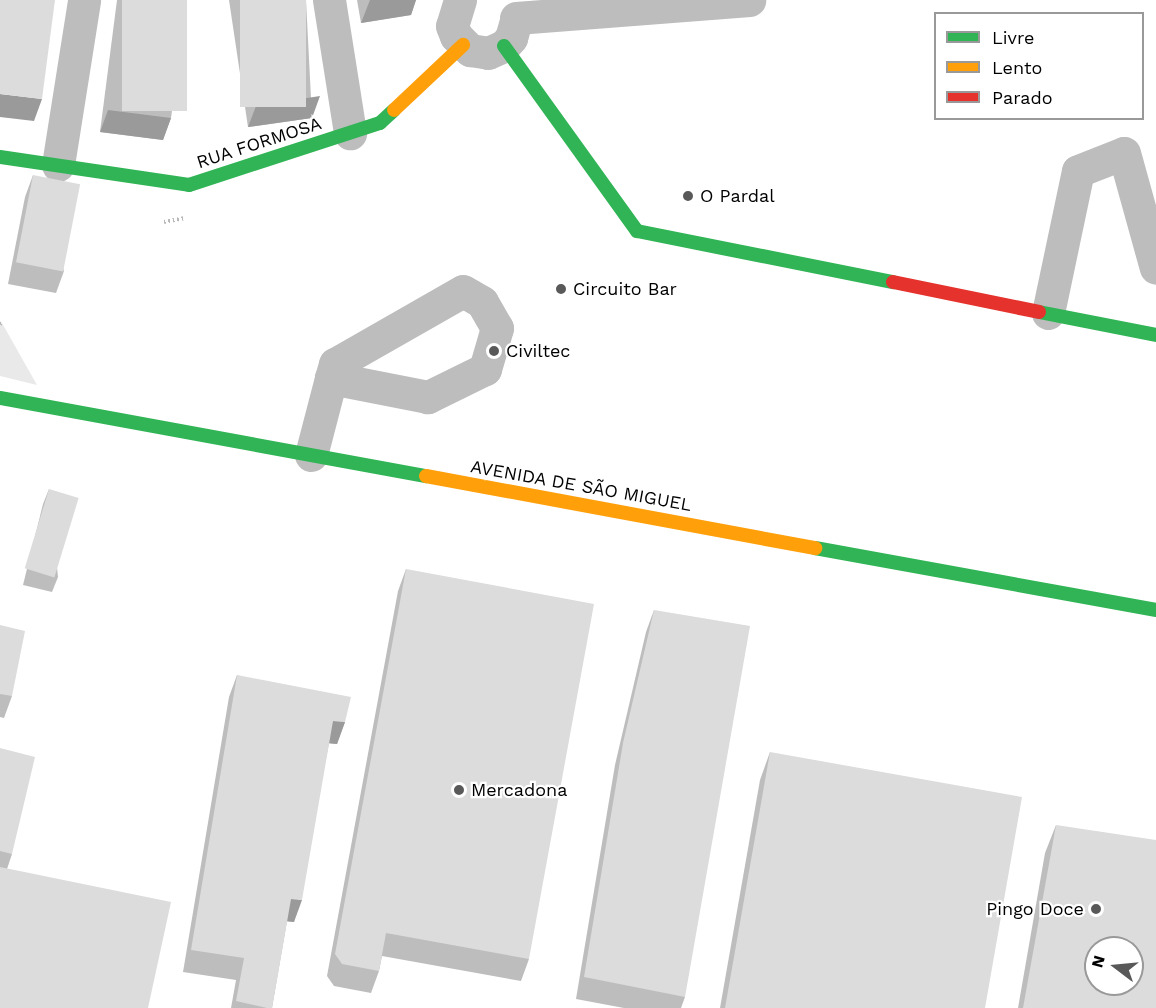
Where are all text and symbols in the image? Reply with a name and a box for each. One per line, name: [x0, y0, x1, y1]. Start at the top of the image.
legend: [934, 12, 1144, 120]
text: Livre: [992, 27, 1034, 48]
text: Lento: [992, 57, 1042, 78]
text: Parado: [992, 87, 1053, 108]
street label: RUA FORMOSA: [194, 113, 324, 173]
place label: O Pardal: [700, 185, 775, 207]
marker: O Pardal: [681, 189, 695, 203]
place label: Circuito Bar: [573, 278, 677, 300]
marker: Circuito Bar: [554, 282, 568, 296]
place label: Civiltec: [506, 340, 570, 362]
marker: Civiltec: [487, 344, 501, 358]
street label: AVENIDA DE SÃO MIGUEL: [468, 456, 694, 516]
place label: Mercadona: [471, 779, 567, 801]
marker: Mercadona: [452, 783, 466, 797]
place label: Pingo Doce: [986, 898, 1084, 920]
marker: Pingo Doce: [1089, 902, 1103, 916]
north arrow: [1084, 936, 1144, 996]
text: N: [1087, 953, 1109, 970]

